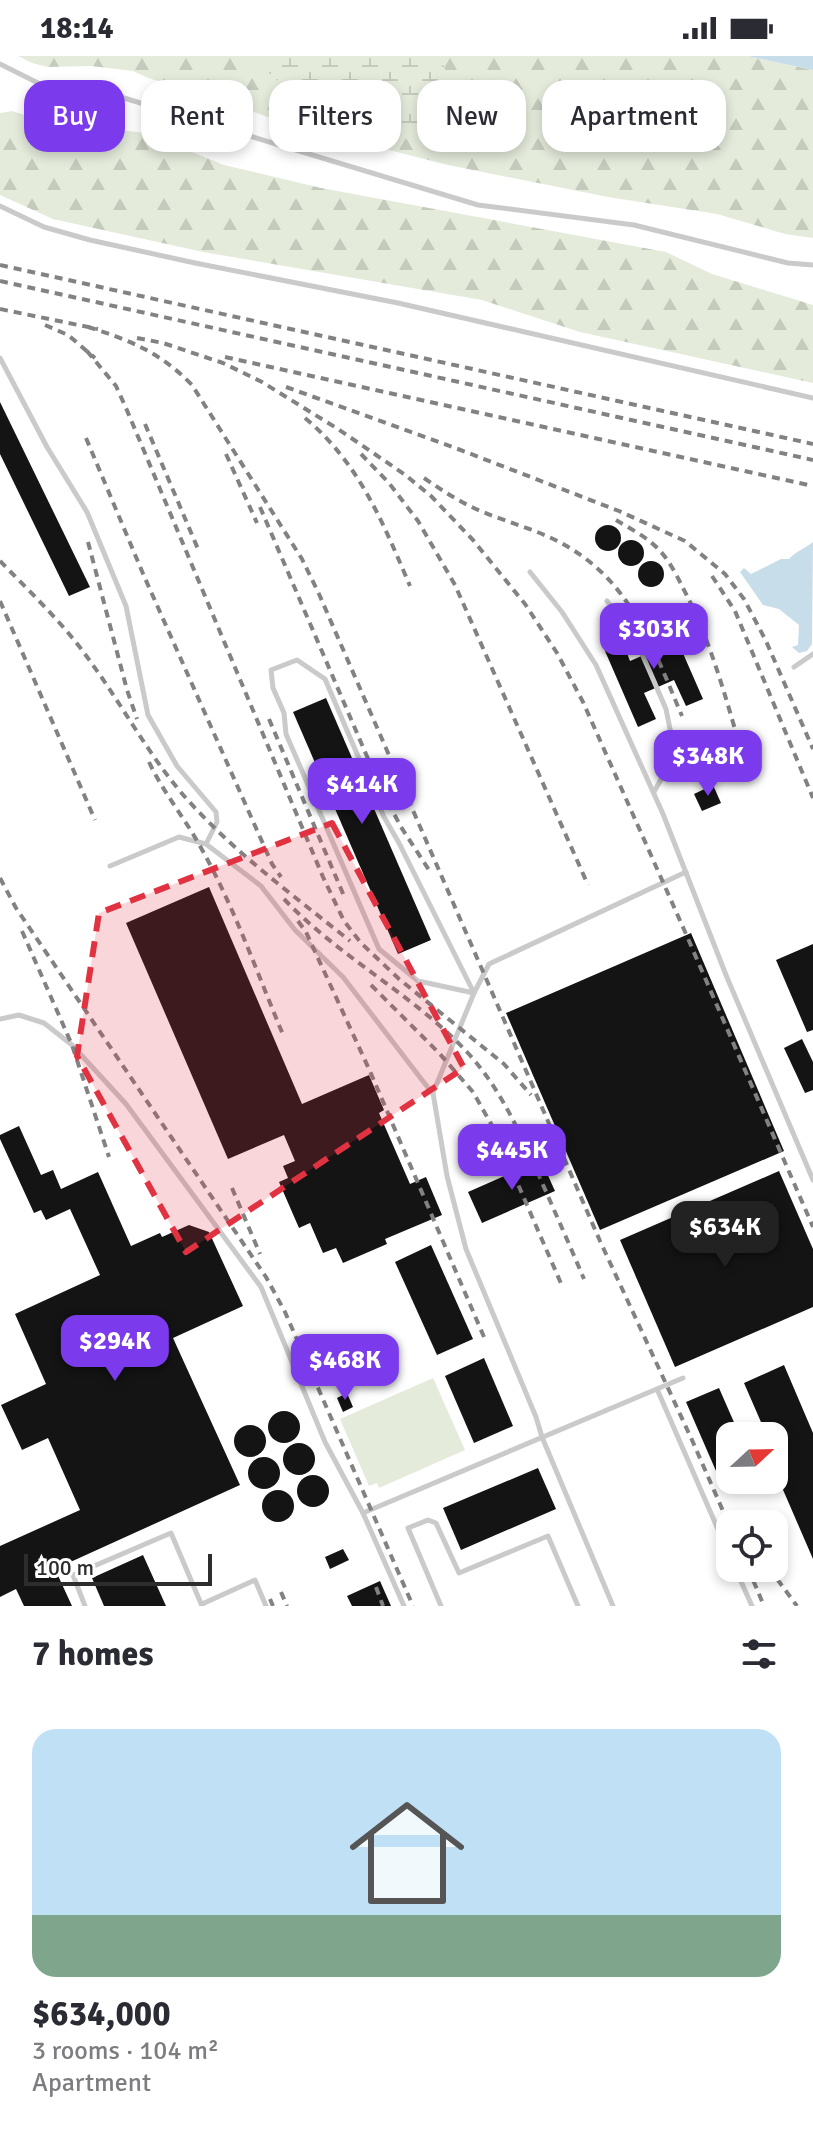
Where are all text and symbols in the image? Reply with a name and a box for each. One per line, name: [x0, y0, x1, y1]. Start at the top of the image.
text: 18:14: [40, 10, 114, 47]
chip: Buy: [24, 80, 125, 152]
chip: Rent: [141, 80, 253, 152]
chip: Filters: [269, 80, 401, 152]
chip: New: [417, 80, 526, 152]
chip: Apartment: [542, 80, 726, 152]
pin: $303K: [598, 603, 710, 671]
text: $303K: [618, 613, 690, 645]
pin: $348K: [652, 730, 764, 798]
text: $348K: [672, 740, 744, 772]
pin: $414K: [306, 758, 418, 826]
text: $414K: [326, 768, 398, 800]
pin: $445K: [456, 1124, 568, 1192]
text: $445K: [476, 1134, 548, 1166]
pin: $634K: [669, 1201, 781, 1269]
text: $634K: [689, 1211, 761, 1243]
pin: $294K: [59, 1315, 171, 1383]
text: $294K: [79, 1325, 151, 1357]
pin: $468K: [289, 1334, 401, 1402]
text: $468K: [309, 1344, 381, 1376]
north arrow: [716, 1422, 788, 1494]
map controls: [716, 1422, 788, 1582]
button: locate: [716, 1510, 788, 1582]
scale bar: [24, 1550, 212, 1586]
text: 100 m: [36, 1554, 94, 1581]
icon: filters: [737, 1632, 781, 1676]
text: 7 homes: [32, 1633, 153, 1675]
icon: home: [335, 1781, 479, 1925]
text: $634,000: [32, 1993, 171, 2035]
text: 3 rooms · 104 m²: [32, 2035, 219, 2067]
text: Apartment: [32, 2067, 151, 2099]

